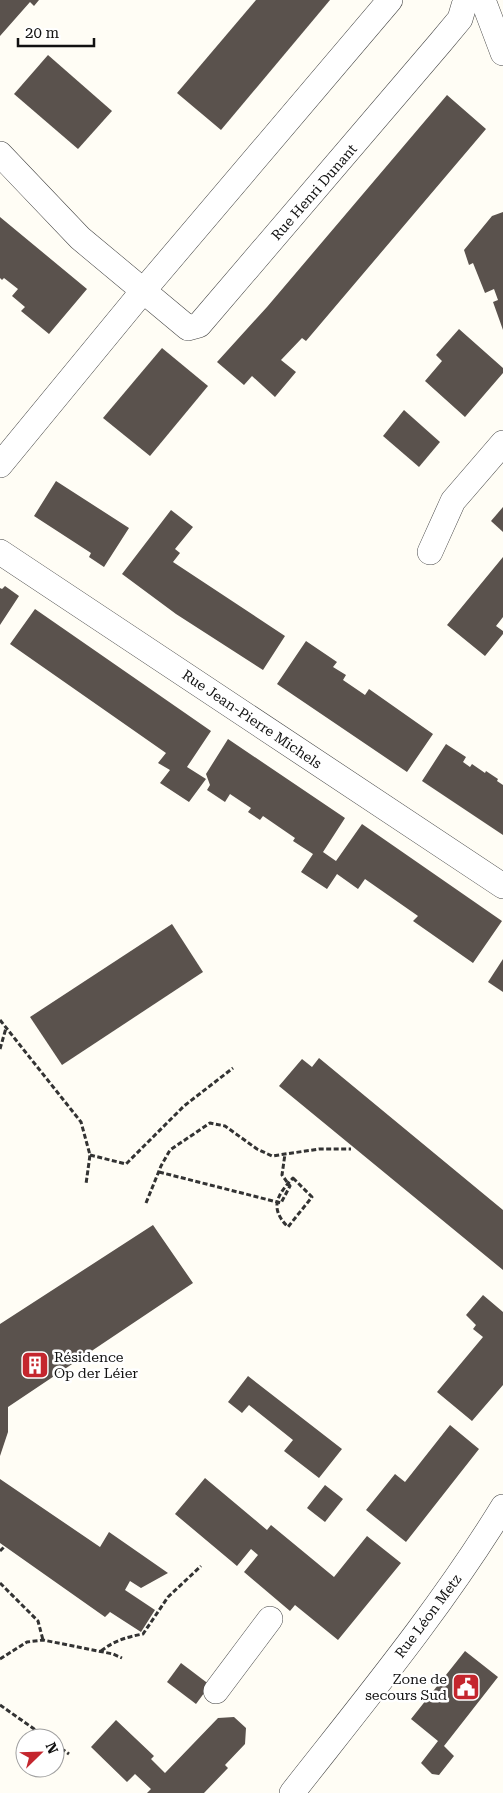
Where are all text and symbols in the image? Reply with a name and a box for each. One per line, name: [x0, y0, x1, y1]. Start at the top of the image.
scale bar: [18, 15, 94, 47]
text: 20 m: [25, 24, 60, 42]
street label: Rue Henri Dunant: [268, 141, 360, 243]
street label: Rue Jean-Pierre Michels: [179, 666, 325, 772]
place label: Résidence Op der Léier: [54, 1349, 138, 1381]
building icon: Résidence Op der Léier: [20, 1350, 50, 1380]
street label: Rue Léon Metz: [392, 1571, 465, 1661]
place label: Zone de secours Sud: [365, 1671, 447, 1703]
public building icon: Zone de secours Sud: [451, 1672, 481, 1702]
north arrow: [15, 1728, 65, 1778]
text: N: [42, 1740, 62, 1756]

